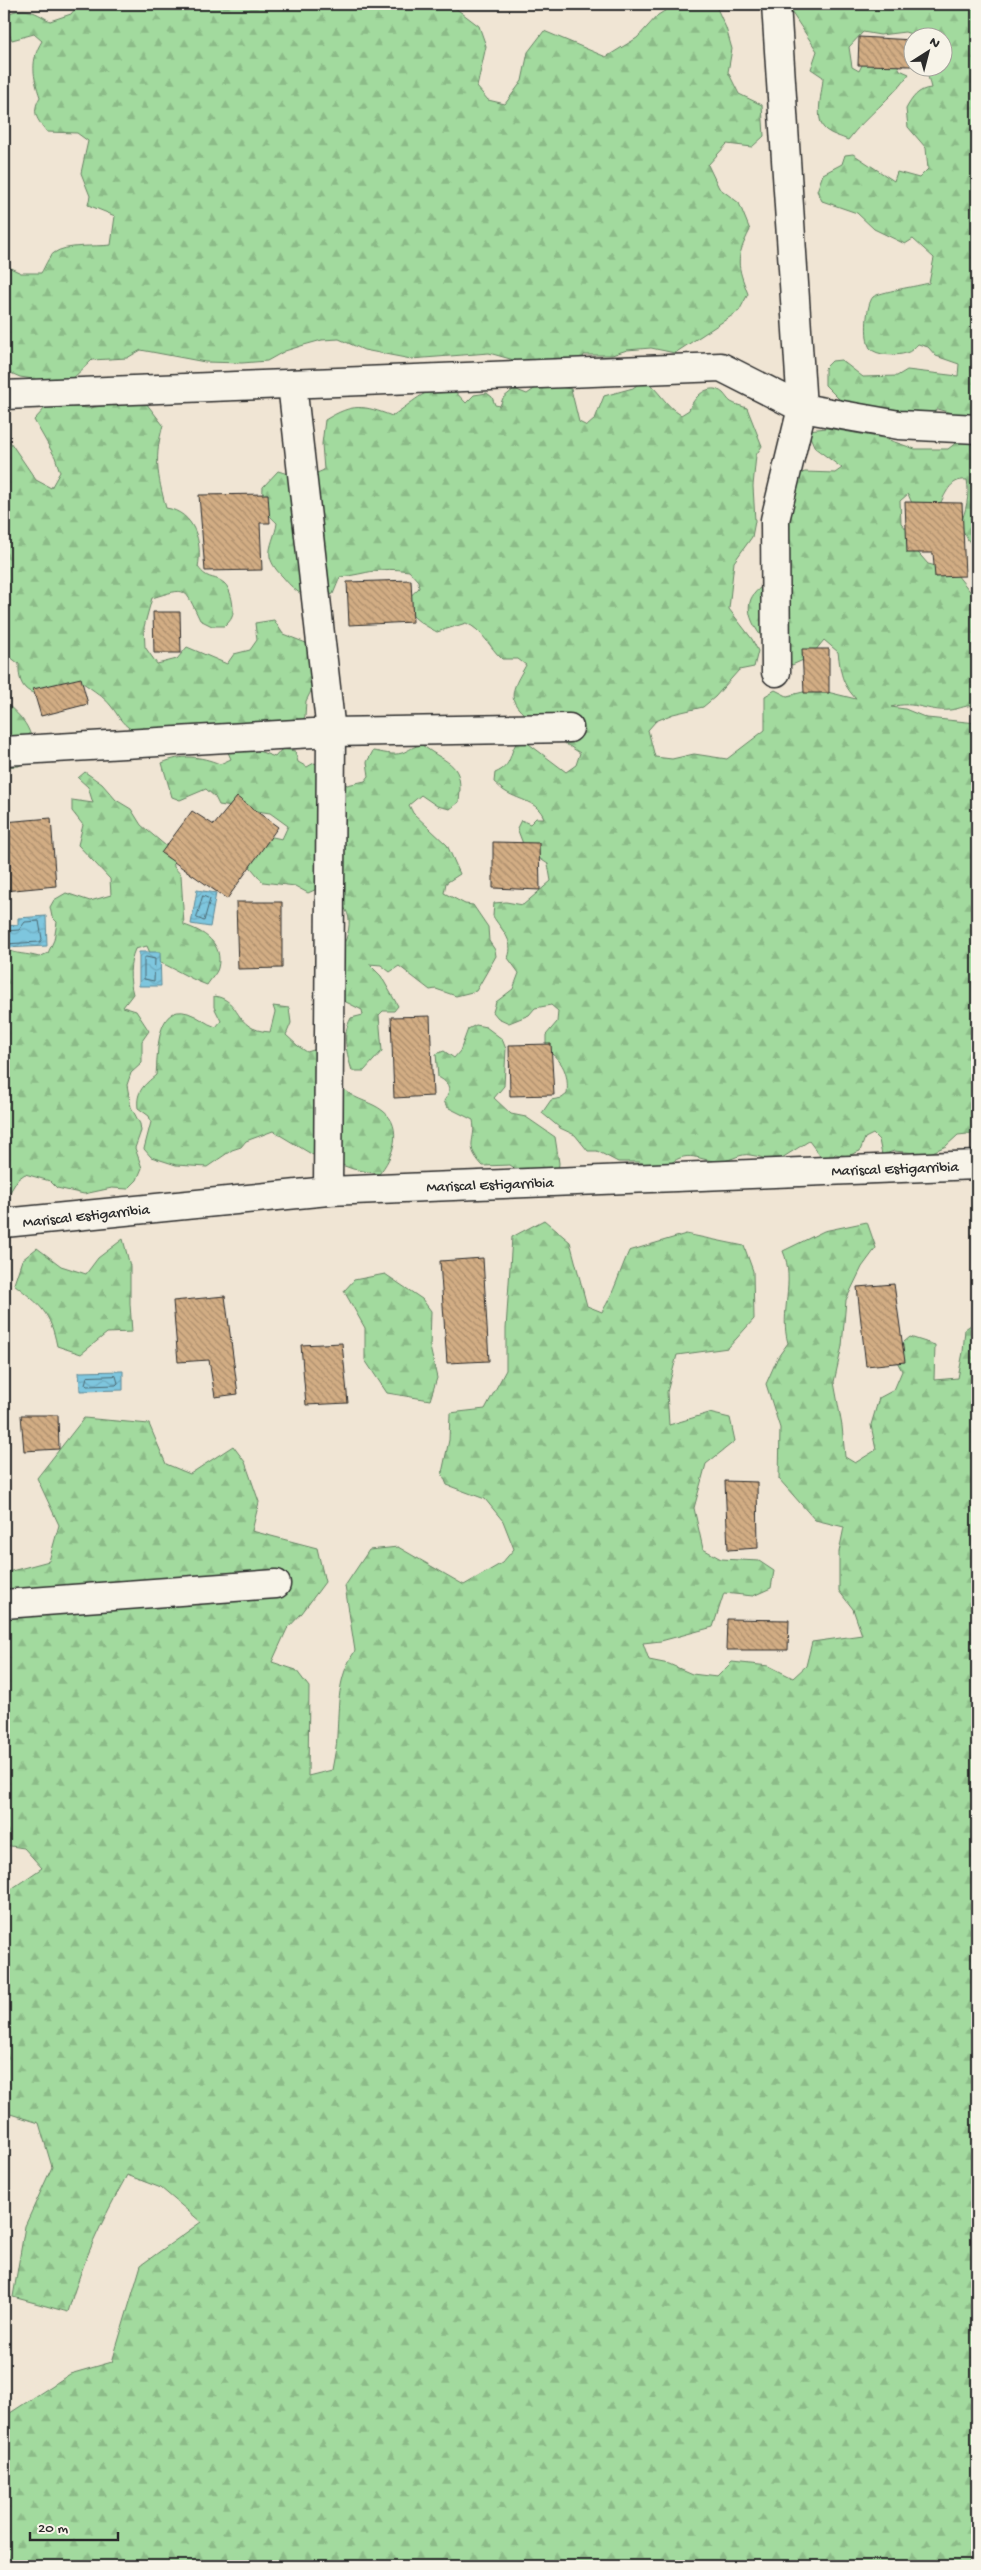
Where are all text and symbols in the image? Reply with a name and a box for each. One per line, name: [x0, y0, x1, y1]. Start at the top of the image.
north arrow: [904, 28, 954, 78]
text: N: [925, 34, 943, 53]
street label: Mariscal Estigarribia: [831, 1159, 960, 1181]
street label: Mariscal Estigarribia: [426, 1175, 555, 1197]
street label: Mariscal Estigarribia: [22, 1201, 151, 1233]
scale bar: [30, 2510, 118, 2542]
text: 20 m: [38, 2520, 68, 2538]

